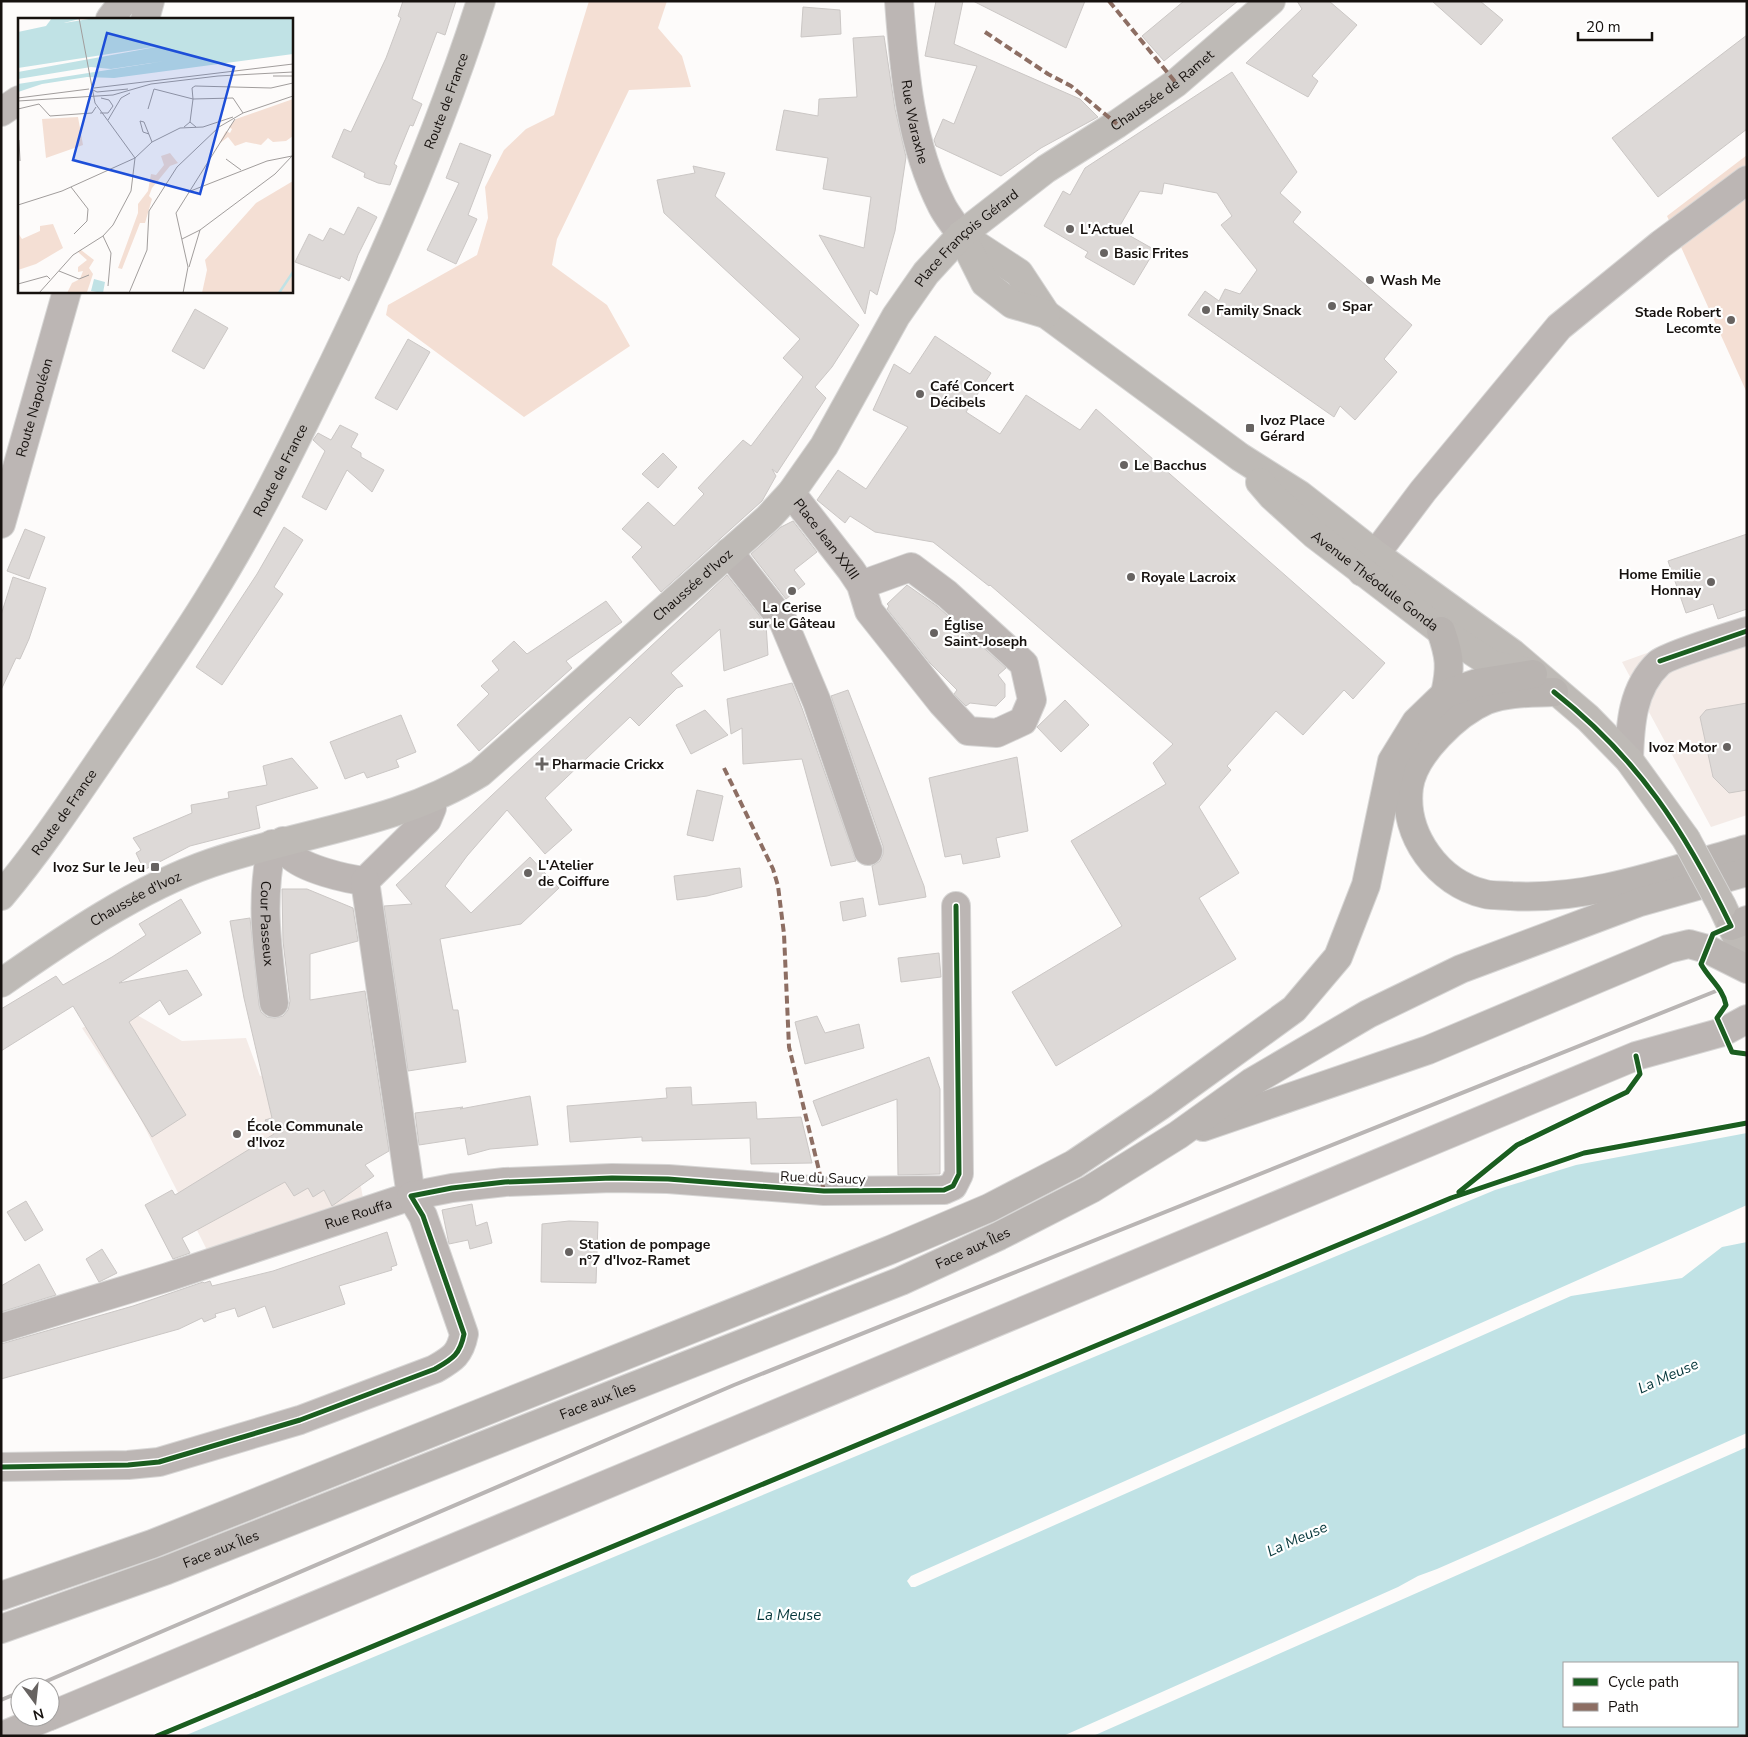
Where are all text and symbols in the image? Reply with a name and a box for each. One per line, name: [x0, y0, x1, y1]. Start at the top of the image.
scale bar: [1578, 10, 1652, 42]
text: 20 m: [1586, 17, 1621, 37]
inset map: [18, 18, 292, 292]
street label: Chaussée de Ramet: [1107, 45, 1218, 135]
street label: Route de France: [419, 50, 473, 152]
street label: Rue Waraxhe: [897, 79, 933, 166]
street label: Place François Gérard: [910, 184, 1022, 291]
place label: L'Actuel: [1080, 220, 1134, 239]
marker: L'Actuel: [1064, 223, 1076, 235]
place label: Basic Frites: [1114, 244, 1189, 263]
marker: Basic Frites: [1098, 247, 1110, 259]
place label: Wash Me: [1380, 271, 1441, 290]
marker: Wash Me: [1364, 274, 1376, 286]
place label: Spar: [1342, 297, 1373, 316]
marker: Spar: [1326, 300, 1338, 312]
place label: Family Snack: [1216, 301, 1302, 320]
place label: Stade Robert Lecomte: [1635, 303, 1722, 338]
marker: Family Snack: [1200, 304, 1212, 316]
marker: Stade Robert Lecomte: [1725, 314, 1737, 326]
street label: Route Napoléon: [11, 356, 57, 459]
place label: Café Concert Décibels: [930, 377, 1014, 412]
marker: Café Concert Décibels: [914, 388, 926, 400]
place label: Ivoz Place Gérard: [1260, 411, 1325, 446]
street label: Route de France: [249, 421, 312, 520]
marker: Ivoz Place Gérard: [1244, 422, 1256, 434]
place label: Le Bacchus: [1134, 456, 1207, 475]
marker: Le Bacchus: [1118, 459, 1130, 471]
street label: Place Jean XXIII: [789, 494, 864, 583]
street label: Avenue Théodule Gonda: [1308, 526, 1443, 635]
street label: Chaussée d'Ivoz: [648, 544, 737, 625]
place label: Home Emilie Honnay: [1619, 565, 1702, 600]
place label: Royale Lacroix: [1141, 568, 1236, 587]
marker: Royale Lacroix: [1125, 571, 1137, 583]
marker: Home Emilie Honnay: [1705, 576, 1717, 588]
marker: La Cerise sur le Gâteau: [786, 585, 798, 597]
place label: La Cerise sur le Gâteau: [749, 598, 835, 633]
place label: Église Saint-Joseph: [944, 616, 1027, 651]
marker: Église Saint-Joseph: [928, 627, 940, 639]
place label: Ivoz Motor: [1648, 738, 1718, 757]
marker: Ivoz Motor: [1721, 741, 1733, 753]
place label: Pharmacie Crickx: [552, 755, 664, 774]
marker: Pharmacie Crickx: [536, 758, 548, 770]
street label: Route de France: [27, 765, 101, 859]
place label: L'Atelier de Coiffure: [538, 856, 610, 891]
place label: Ivoz Sur le Jeu: [53, 858, 145, 877]
marker: Ivoz Sur le Jeu: [149, 861, 161, 873]
street label: Chaussée d'Ivoz: [86, 866, 184, 931]
marker: L'Atelier de Coiffure: [522, 867, 534, 879]
street label: Cour Passeux: [256, 880, 279, 968]
place label: École Communale d'Ivoz: [247, 1117, 364, 1152]
marker: École Communale d'Ivoz: [231, 1128, 243, 1140]
street label: Rue du Saucy: [780, 1167, 867, 1189]
street label: Rue Rouffa: [322, 1194, 394, 1234]
street label: Face aux Îles: [932, 1222, 1014, 1273]
place label: Station de pompage n°7 d'Ivoz-Ramet: [579, 1235, 711, 1270]
marker: Station de pompage n°7 d'Ivoz-Ramet: [563, 1246, 575, 1258]
water label: La Meuse: [1635, 1354, 1701, 1398]
street label: Face aux Îles: [557, 1377, 639, 1424]
water label: La Meuse: [1264, 1517, 1330, 1561]
street label: Face aux Îles: [180, 1525, 262, 1572]
water label: La Meuse: [757, 1605, 821, 1625]
legend: [1563, 1662, 1738, 1727]
text: Cycle path: [1608, 1672, 1679, 1692]
north arrow: [10, 1677, 60, 1727]
text: Path: [1608, 1697, 1639, 1717]
text: N: [31, 1704, 46, 1725]

